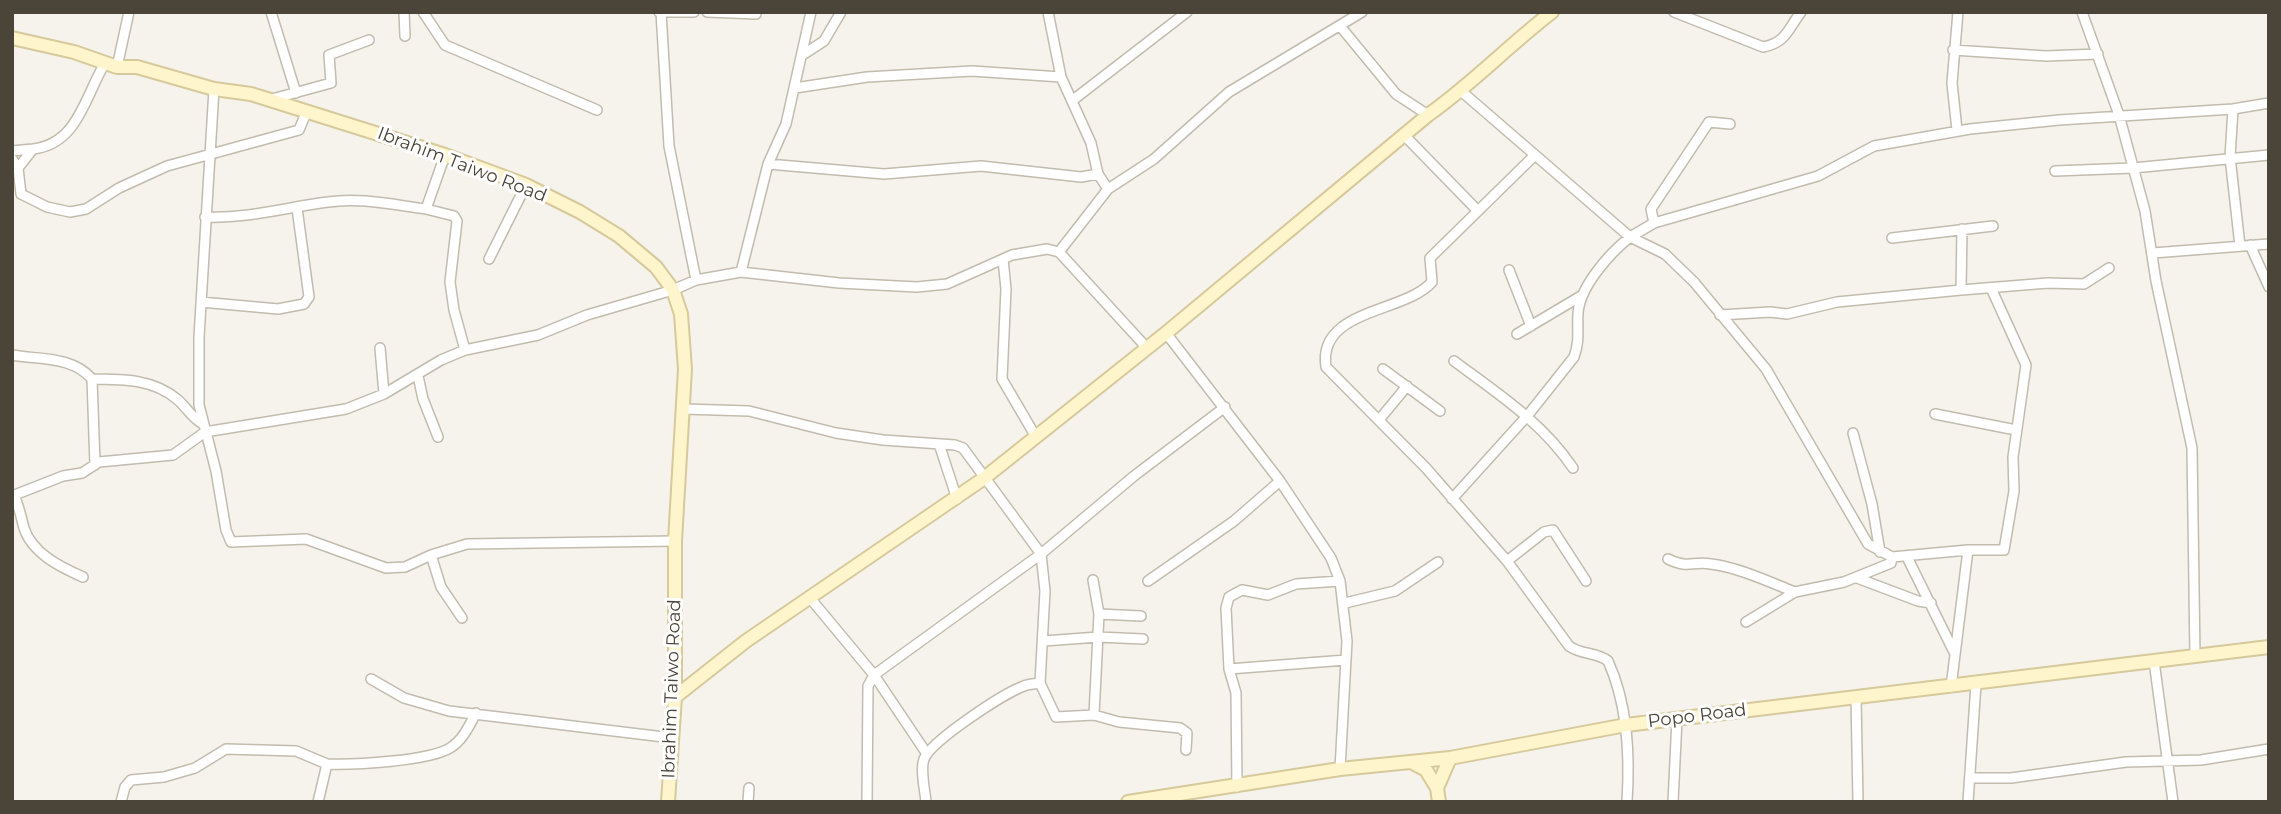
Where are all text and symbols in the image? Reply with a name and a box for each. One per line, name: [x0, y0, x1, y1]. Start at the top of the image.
street label: Ibrahim Taiwo Road: [374, 123, 550, 207]
street label: Ibrahim Taiwo Road: [658, 599, 686, 779]
street label: Popo Road: [1646, 699, 1748, 733]

